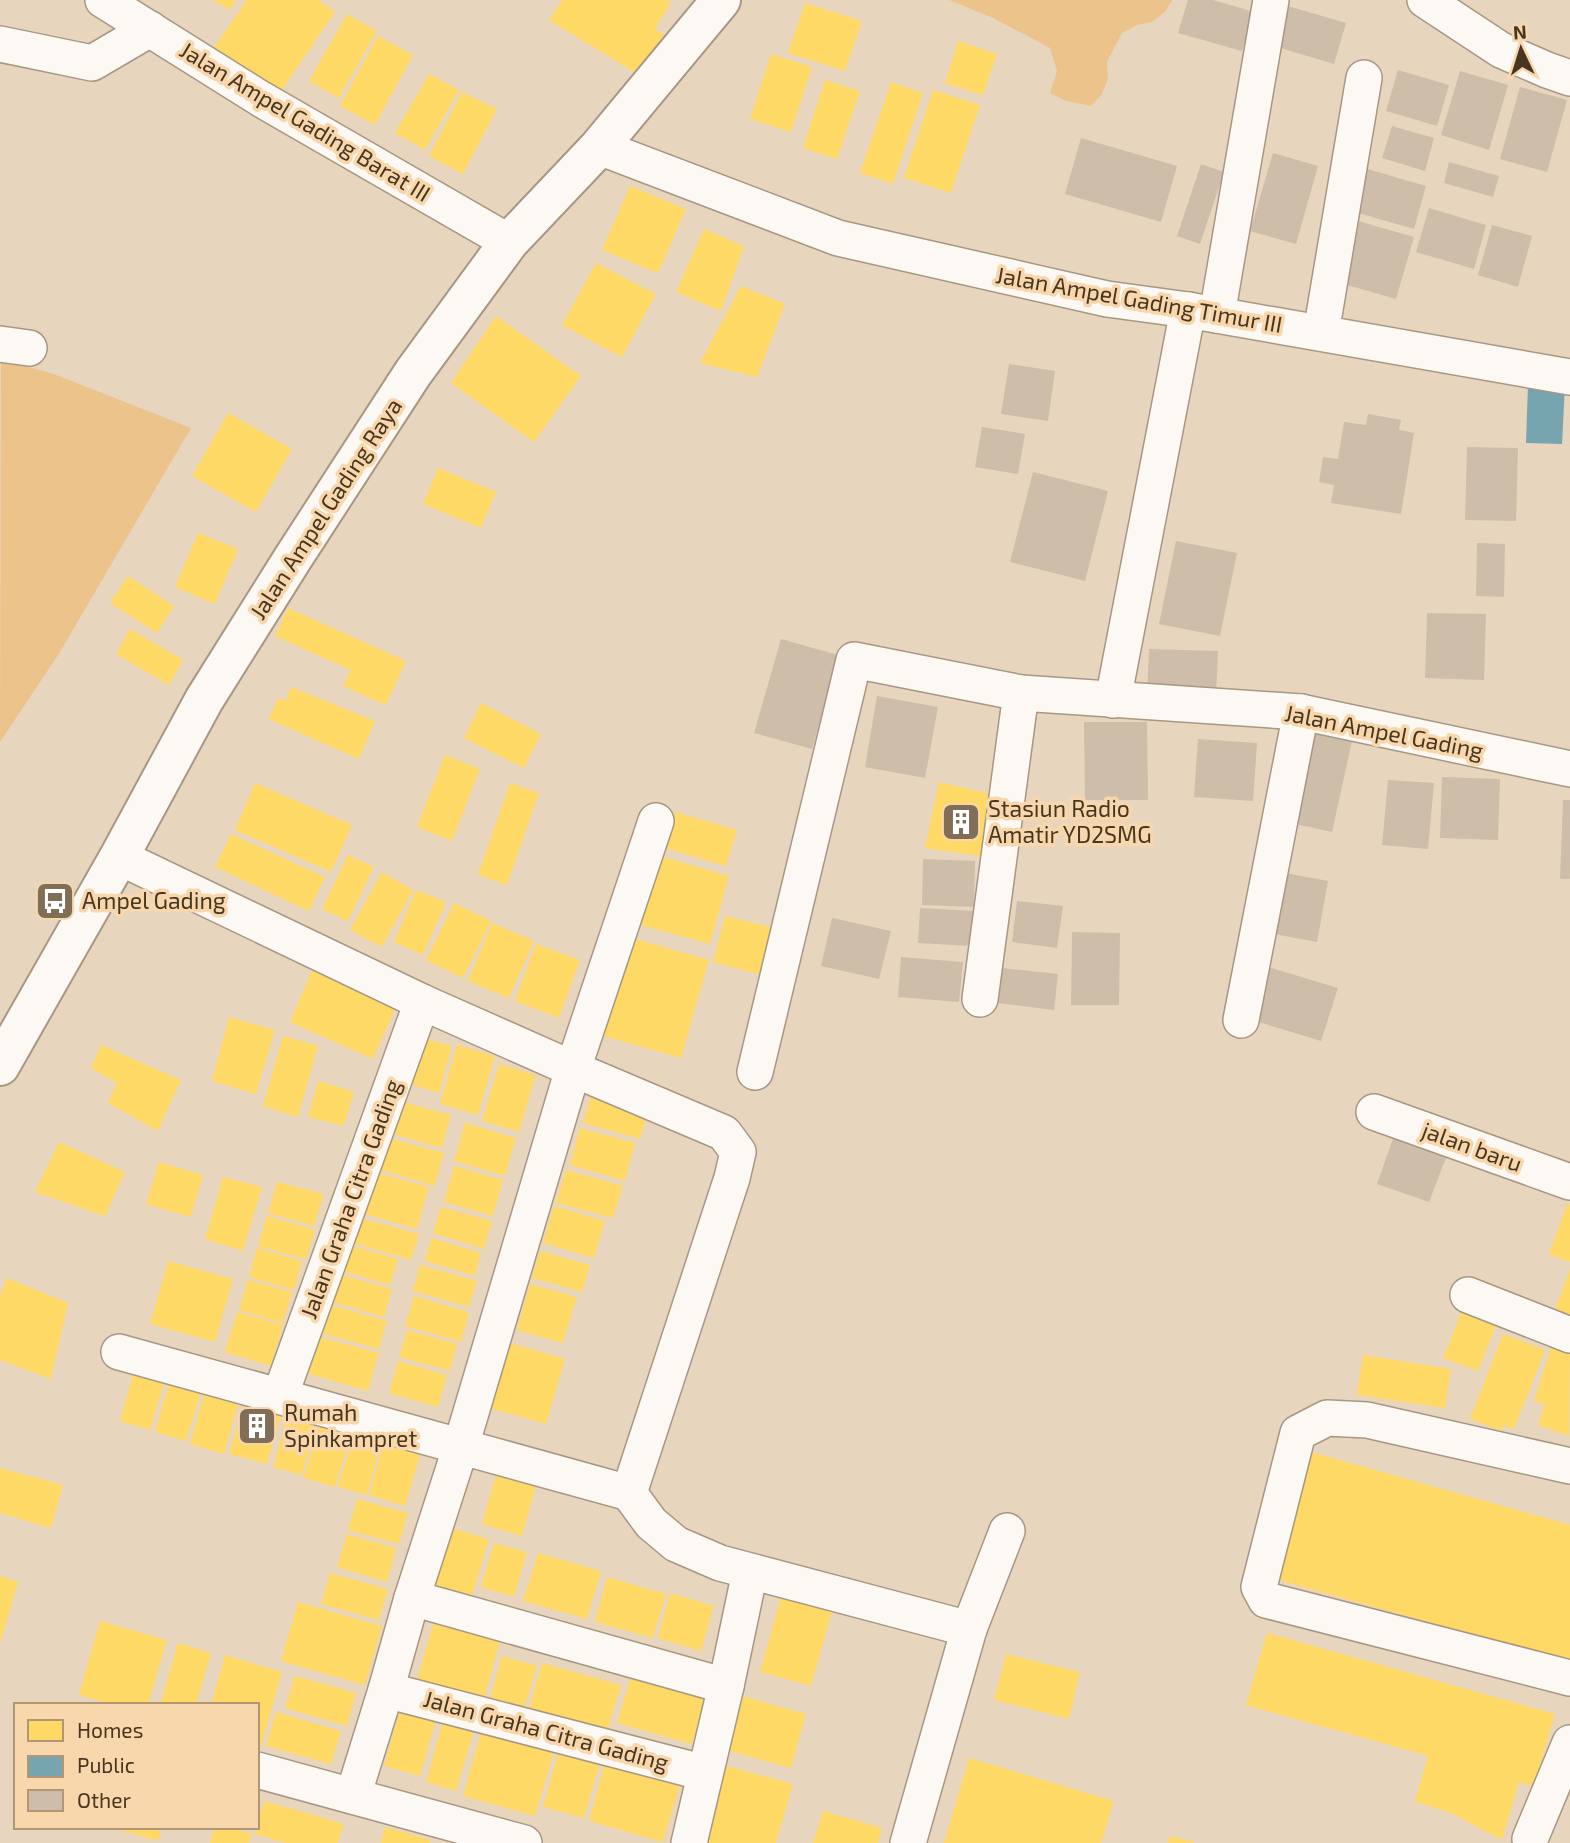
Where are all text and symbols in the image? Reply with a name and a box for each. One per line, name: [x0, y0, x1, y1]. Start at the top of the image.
north arrow: [1486, 14, 1556, 84]
text: N: [1512, 20, 1527, 43]
street label: Jalan Ampel Gading Barat III: [175, 35, 436, 207]
street label: Jalan Ampel Gading Timur III: [994, 260, 1285, 338]
street label: Jalan Ampel Gading Raya: [243, 393, 407, 624]
street label: Jalan Ampel Gading: [1283, 698, 1486, 764]
place label: Stasiun Radio Amatir YD2SMG: [988, 794, 1152, 848]
building icon: Stasiun Radio Amatir YD2SMG: [940, 801, 982, 843]
bus stop icon: Ampel Gading: [34, 880, 76, 922]
place label: Ampel Gading: [82, 886, 226, 914]
street label: Jalan Graha Citra Gading: [294, 1075, 406, 1322]
street label: jalan baru: [1418, 1115, 1526, 1177]
place label: Rumah Spinkampret: [284, 1398, 417, 1452]
building icon: Rumah Spinkampret: [236, 1405, 278, 1447]
street label: Jalan Graha Citra Gading: [421, 1684, 672, 1776]
legend: [14, 1703, 259, 1829]
text: Homes: [77, 1717, 143, 1742]
text: Public: [77, 1752, 135, 1777]
text: Other: [77, 1787, 132, 1812]

